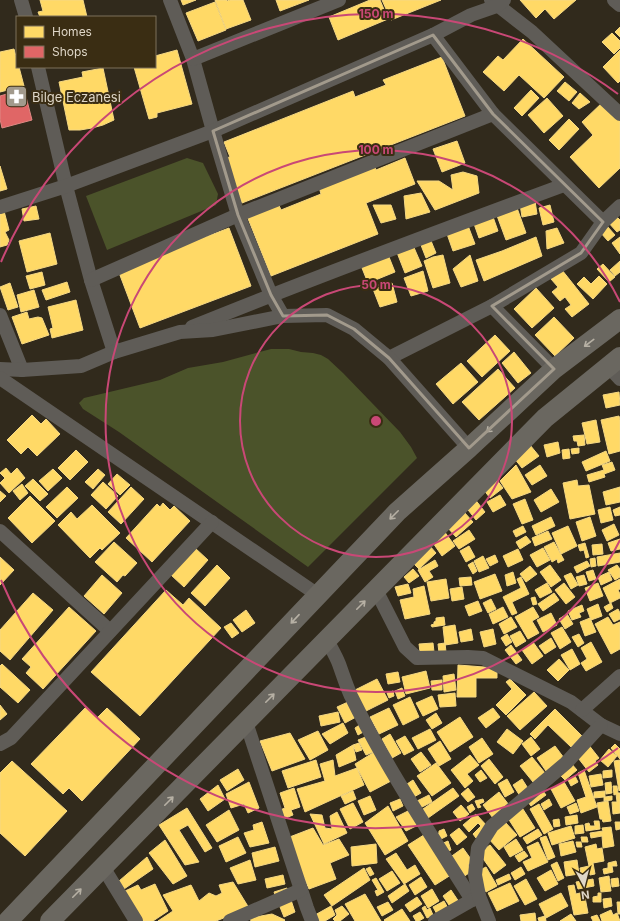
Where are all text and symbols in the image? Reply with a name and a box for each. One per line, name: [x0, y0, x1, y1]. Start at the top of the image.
text: 150 m: [359, 6, 393, 21]
legend: [16, 16, 156, 68]
text: Homes: [52, 24, 92, 39]
text: Shops: [52, 44, 88, 59]
pharmacy icon: Bilge Eczanesi: [3, 84, 29, 110]
place label: Bilge Eczanesi: [32, 89, 121, 105]
text: 100 m: [358, 142, 394, 157]
text: 50 m: [361, 277, 391, 292]
one-way arrow: [583, 339, 594, 347]
centre of rings: [369, 414, 383, 428]
one-way arrow: [486, 423, 496, 432]
one-way arrow: [389, 510, 399, 520]
one-way arrow: [356, 600, 366, 610]
one-way arrow: [290, 614, 300, 624]
one-way arrow: [265, 693, 274, 703]
one-way arrow: [164, 796, 173, 806]
north arrow: [564, 865, 604, 905]
text: N: [580, 887, 590, 902]
one-way arrow: [72, 888, 82, 898]

